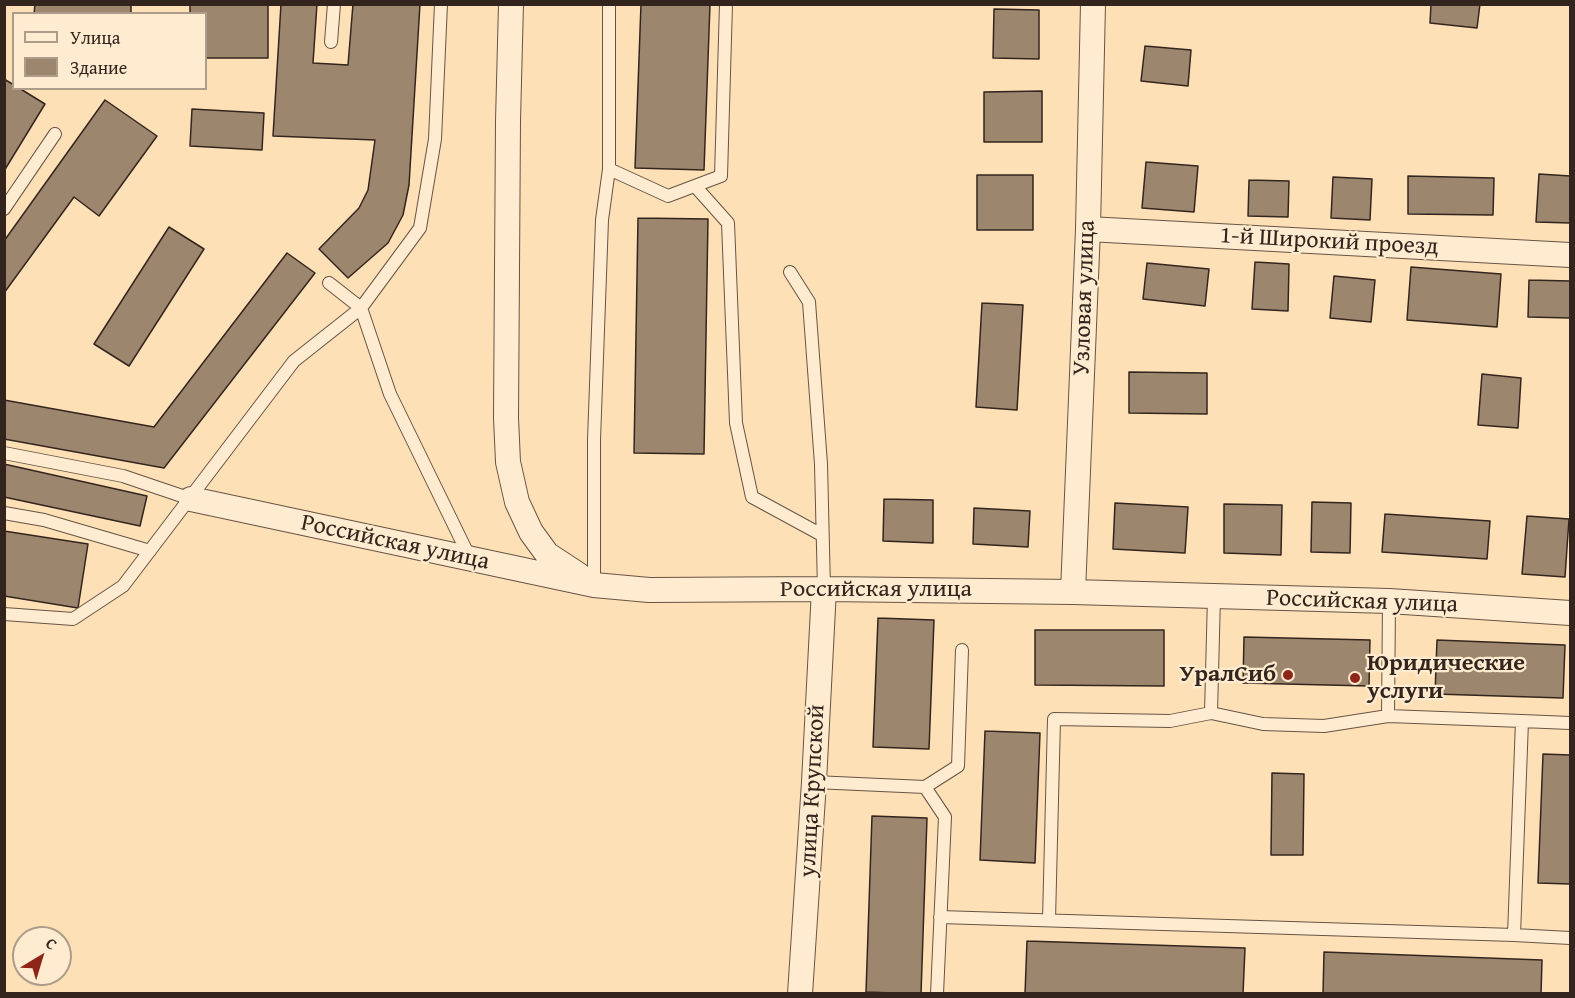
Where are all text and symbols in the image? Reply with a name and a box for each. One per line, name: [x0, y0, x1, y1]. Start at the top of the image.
legend: [12, 12, 207, 90]
text: Улица: [70, 24, 120, 51]
text: Здание: [70, 54, 127, 81]
street label: Узловая улица: [1068, 220, 1102, 376]
street label: 1-й Широкий проезд: [1219, 222, 1439, 262]
street label: Российская улица: [298, 509, 492, 577]
street label: Российская улица: [780, 576, 972, 604]
street label: Российская улица: [1266, 584, 1458, 620]
place label: Юридические услуги: [1367, 650, 1525, 706]
place label: УралСиб: [1179, 661, 1276, 689]
marker: УралСиб: [1281, 668, 1295, 682]
marker: Юридические услуги: [1348, 671, 1362, 685]
street label: улица Крупской: [794, 704, 832, 878]
north arrow: [12, 926, 72, 986]
text: С: [41, 931, 63, 956]

